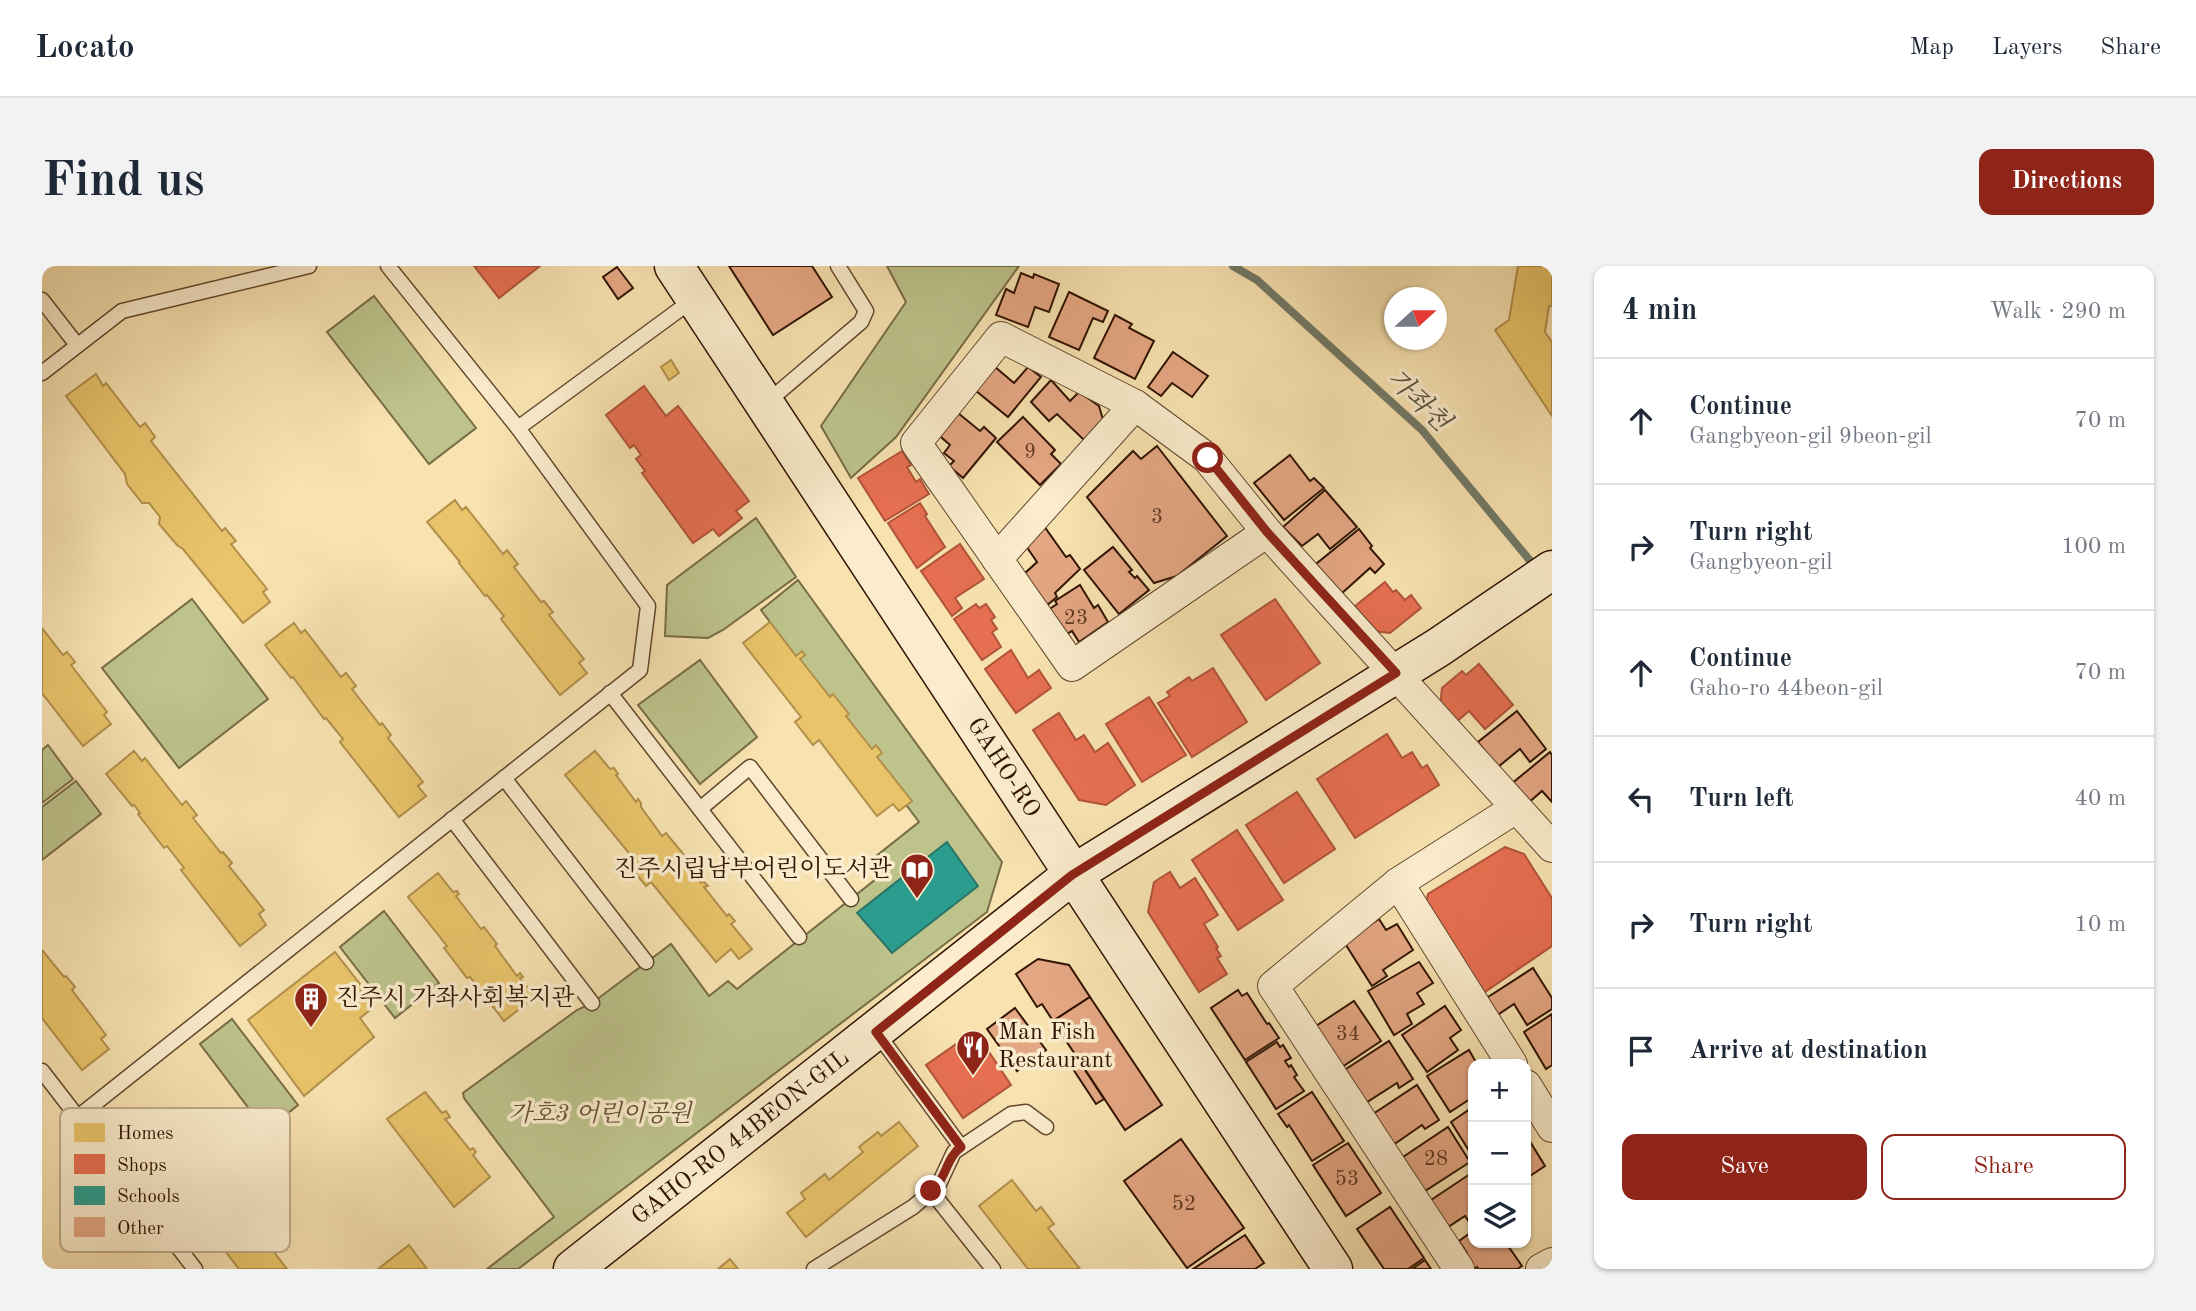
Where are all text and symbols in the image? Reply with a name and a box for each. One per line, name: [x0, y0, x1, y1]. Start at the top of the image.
text: Locato: [35, 32, 135, 65]
text: Map: [1910, 36, 1954, 60]
text: Layers: [1992, 36, 2062, 60]
text: Share: [2100, 36, 2161, 60]
button: Directions: [1979, 149, 2154, 215]
text: Find us: [42, 158, 205, 207]
north arrow: [1384, 287, 1447, 350]
text: 4 min: [1622, 296, 1697, 326]
text: Walk · 290 m: [1990, 300, 2126, 323]
water label: 가좌천: [1382, 363, 1458, 438]
text: Continue: [1689, 394, 1792, 420]
icon: ahead: [1622, 402, 1660, 440]
text: 70 m: [2075, 409, 2126, 432]
text: Gangbyeon-gil 9beon-gil: [1689, 425, 1932, 448]
house number: 9: [1024, 442, 1036, 463]
route start: [1192, 442, 1223, 473]
house number: 3: [1151, 507, 1163, 528]
text: Turn right: [1689, 520, 1812, 546]
icon: right: [1622, 528, 1660, 566]
text: 100 m: [2061, 535, 2126, 558]
text: Gangbyeon-gil: [1689, 551, 1832, 574]
house number: 23: [1064, 608, 1088, 629]
text: Continue: [1689, 646, 1792, 672]
icon: ahead: [1622, 654, 1660, 692]
text: 70 m: [2075, 661, 2126, 684]
text: Gaho-ro 44beon-gil: [1689, 677, 1883, 700]
street label: GAHO-RO: [962, 714, 1044, 822]
icon: left: [1622, 780, 1660, 818]
text: Turn left: [1689, 786, 1794, 812]
text: 40 m: [2075, 787, 2126, 810]
library icon: 진주시립남부어린이도서관: [898, 851, 936, 900]
place label: 진주시립남부어린이도서관: [614, 856, 892, 882]
icon: right: [1622, 906, 1660, 944]
text: Turn right: [1689, 912, 1812, 938]
text: 10 m: [2075, 913, 2126, 936]
building icon: 진주시 가좌사회복지관: [292, 980, 330, 1029]
place label: 진주시 가좌사회복지관: [336, 983, 575, 1011]
place label: Man Fish Restaurant: [998, 1021, 1113, 1073]
house number: 34: [1336, 1024, 1360, 1045]
restaurant icon: Man Fish Restaurant: [954, 1028, 992, 1077]
icon: arrive: [1622, 1032, 1660, 1070]
text: Arrive at destination: [1689, 1038, 1928, 1064]
street label: GAHO-RO 44BEON-GIL: [628, 1046, 854, 1230]
map controls: [1468, 1059, 1531, 1248]
button: +: [1468, 1059, 1531, 1122]
park label: 가호3 어린이공원: [509, 1100, 693, 1127]
legend: [60, 1108, 290, 1252]
button: −: [1468, 1122, 1531, 1185]
text: Homes: [117, 1125, 173, 1144]
button: Save: [1622, 1134, 1867, 1200]
button: Share: [1881, 1134, 2126, 1200]
house number: 28: [1424, 1149, 1448, 1170]
text: Shops: [117, 1157, 167, 1176]
house number: 53: [1335, 1169, 1359, 1190]
route end: [915, 1175, 946, 1206]
button: layers: [1468, 1185, 1531, 1248]
text: Schools: [117, 1188, 180, 1207]
house number: 52: [1172, 1194, 1196, 1215]
text: Other: [117, 1220, 164, 1239]

